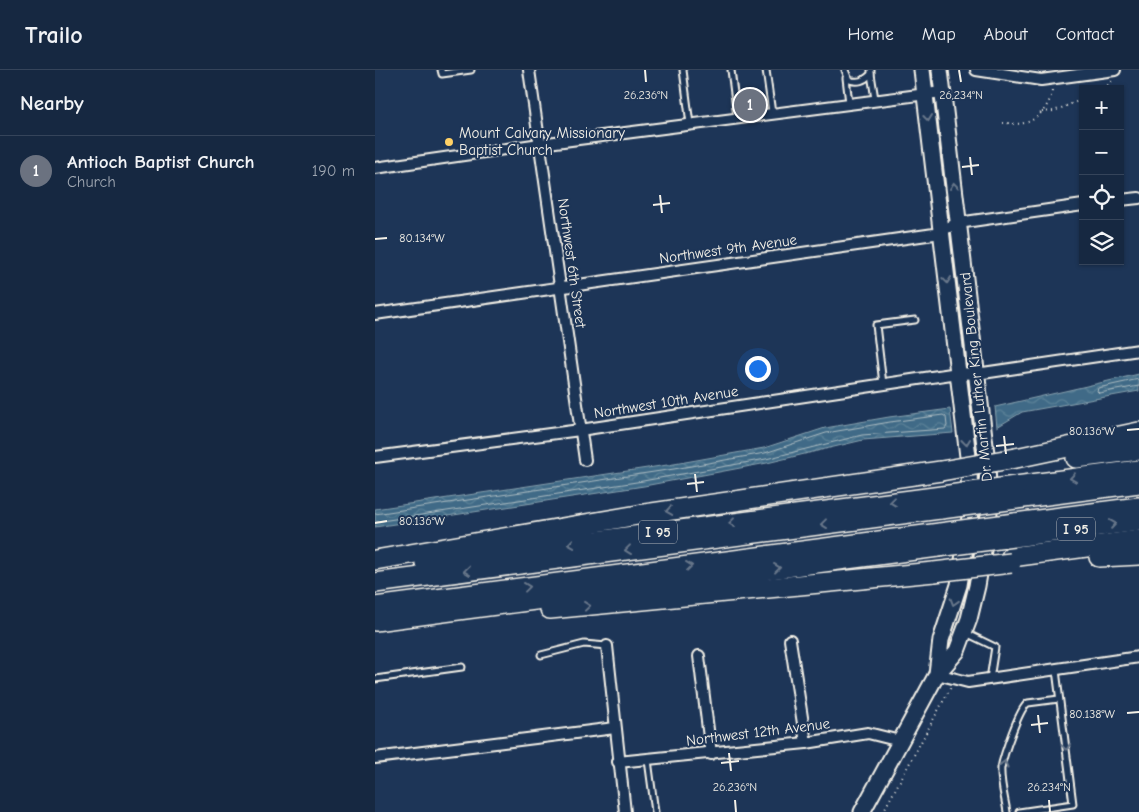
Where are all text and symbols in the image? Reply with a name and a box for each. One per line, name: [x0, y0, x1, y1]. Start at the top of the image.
text: Trailo: [25, 21, 83, 49]
text: Home: [847, 24, 894, 45]
text: Map: [922, 24, 956, 45]
text: About: [984, 24, 1028, 45]
text: Contact: [1056, 24, 1114, 45]
map controls: [1079, 85, 1124, 265]
button: +: [1079, 85, 1124, 130]
pin: 1: [734, 86, 766, 124]
text: 26.236°N: [624, 88, 668, 102]
text: 26.234°N: [939, 88, 983, 102]
text: Nearby: [20, 91, 84, 115]
one-way arrow: [922, 115, 933, 123]
place label: Mount Calvary Missionary Baptist Church: [459, 124, 625, 159]
button: −: [1079, 130, 1124, 175]
marker: Mount Calvary Missionary Baptist Church: [443, 136, 455, 148]
text: Antioch Baptist Church: [67, 151, 255, 173]
text: 1: [33, 162, 39, 180]
text: 190 m: [312, 162, 355, 180]
text: Church: [67, 173, 116, 191]
button: locate: [1079, 175, 1124, 220]
one-way arrow: [949, 182, 960, 190]
street label: Northwest 6th Street: [554, 197, 590, 330]
button: layers: [1079, 220, 1124, 265]
street label: Northwest 9th Avenue: [658, 230, 798, 268]
text: 80.134°W: [399, 231, 445, 245]
street label: Dr. Martin Luther King Boulevard: [956, 272, 996, 482]
one-way arrow: [941, 277, 952, 285]
your location: [745, 356, 771, 382]
street label: Northwest 10th Avenue: [593, 382, 740, 422]
text: 80.136°W: [1069, 424, 1116, 438]
one-way arrow: [960, 438, 971, 446]
one-way arrow: [1069, 472, 1077, 483]
one-way arrow: [889, 496, 897, 507]
one-way arrow: [665, 505, 673, 515]
text: 80.136°W: [399, 514, 446, 528]
one-way arrow: [728, 517, 737, 527]
one-way arrow: [819, 518, 827, 529]
road number: I 95: [1057, 518, 1095, 540]
one-way arrow: [1110, 519, 1118, 530]
road number: I 95: [639, 521, 677, 544]
one-way arrow: [567, 538, 575, 549]
one-way arrow: [623, 544, 631, 555]
one-way arrow: [684, 561, 693, 571]
one-way arrow: [773, 563, 781, 574]
one-way arrow: [462, 565, 470, 576]
one-way arrow: [523, 582, 532, 592]
one-way arrow: [949, 598, 959, 606]
one-way arrow: [584, 601, 592, 612]
text: 80.138°W: [1069, 707, 1115, 721]
street label: Northwest 12th Avenue: [685, 714, 831, 750]
one-way arrow: [1060, 743, 1070, 751]
one-way arrow: [998, 760, 1009, 768]
text: 26.236°N: [713, 780, 757, 794]
text: 26.234°N: [1027, 780, 1071, 794]

